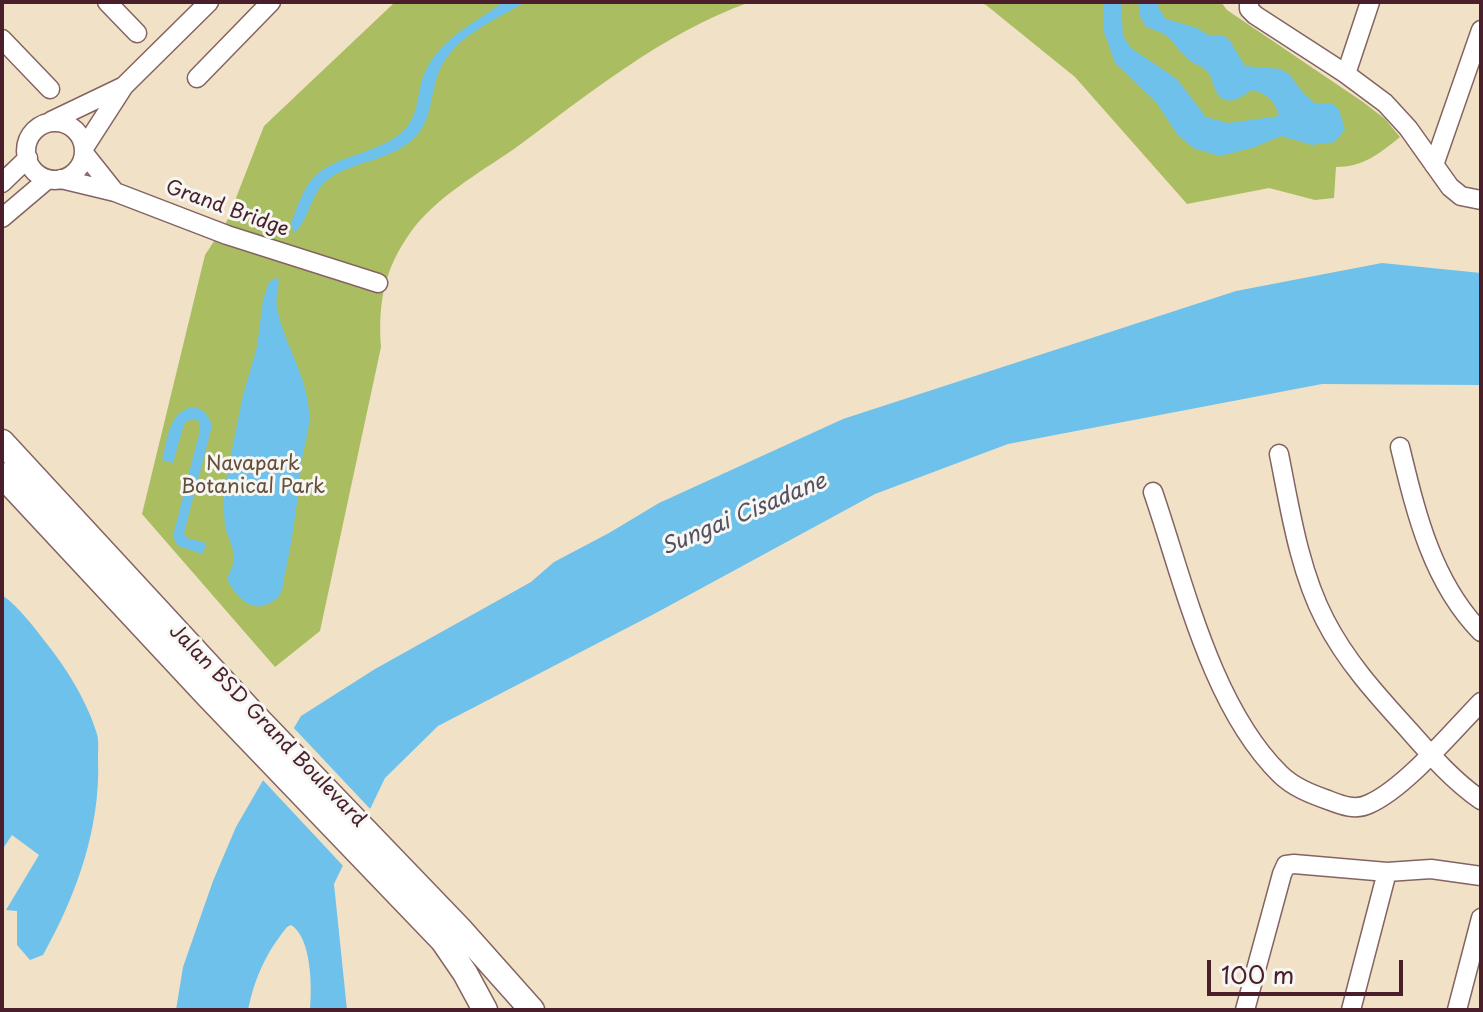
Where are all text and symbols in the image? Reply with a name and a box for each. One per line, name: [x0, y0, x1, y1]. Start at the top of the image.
street label: Grand Bridge: [162, 176, 292, 242]
park label: Navapark Botanical Park: [181, 452, 325, 499]
water label: Sungai Cisadane: [657, 468, 831, 562]
street label: Jalan BSD Grand Boulevard: [164, 620, 370, 832]
scale bar: [1211, 944, 1407, 994]
text: 100 m: [1221, 956, 1294, 992]

